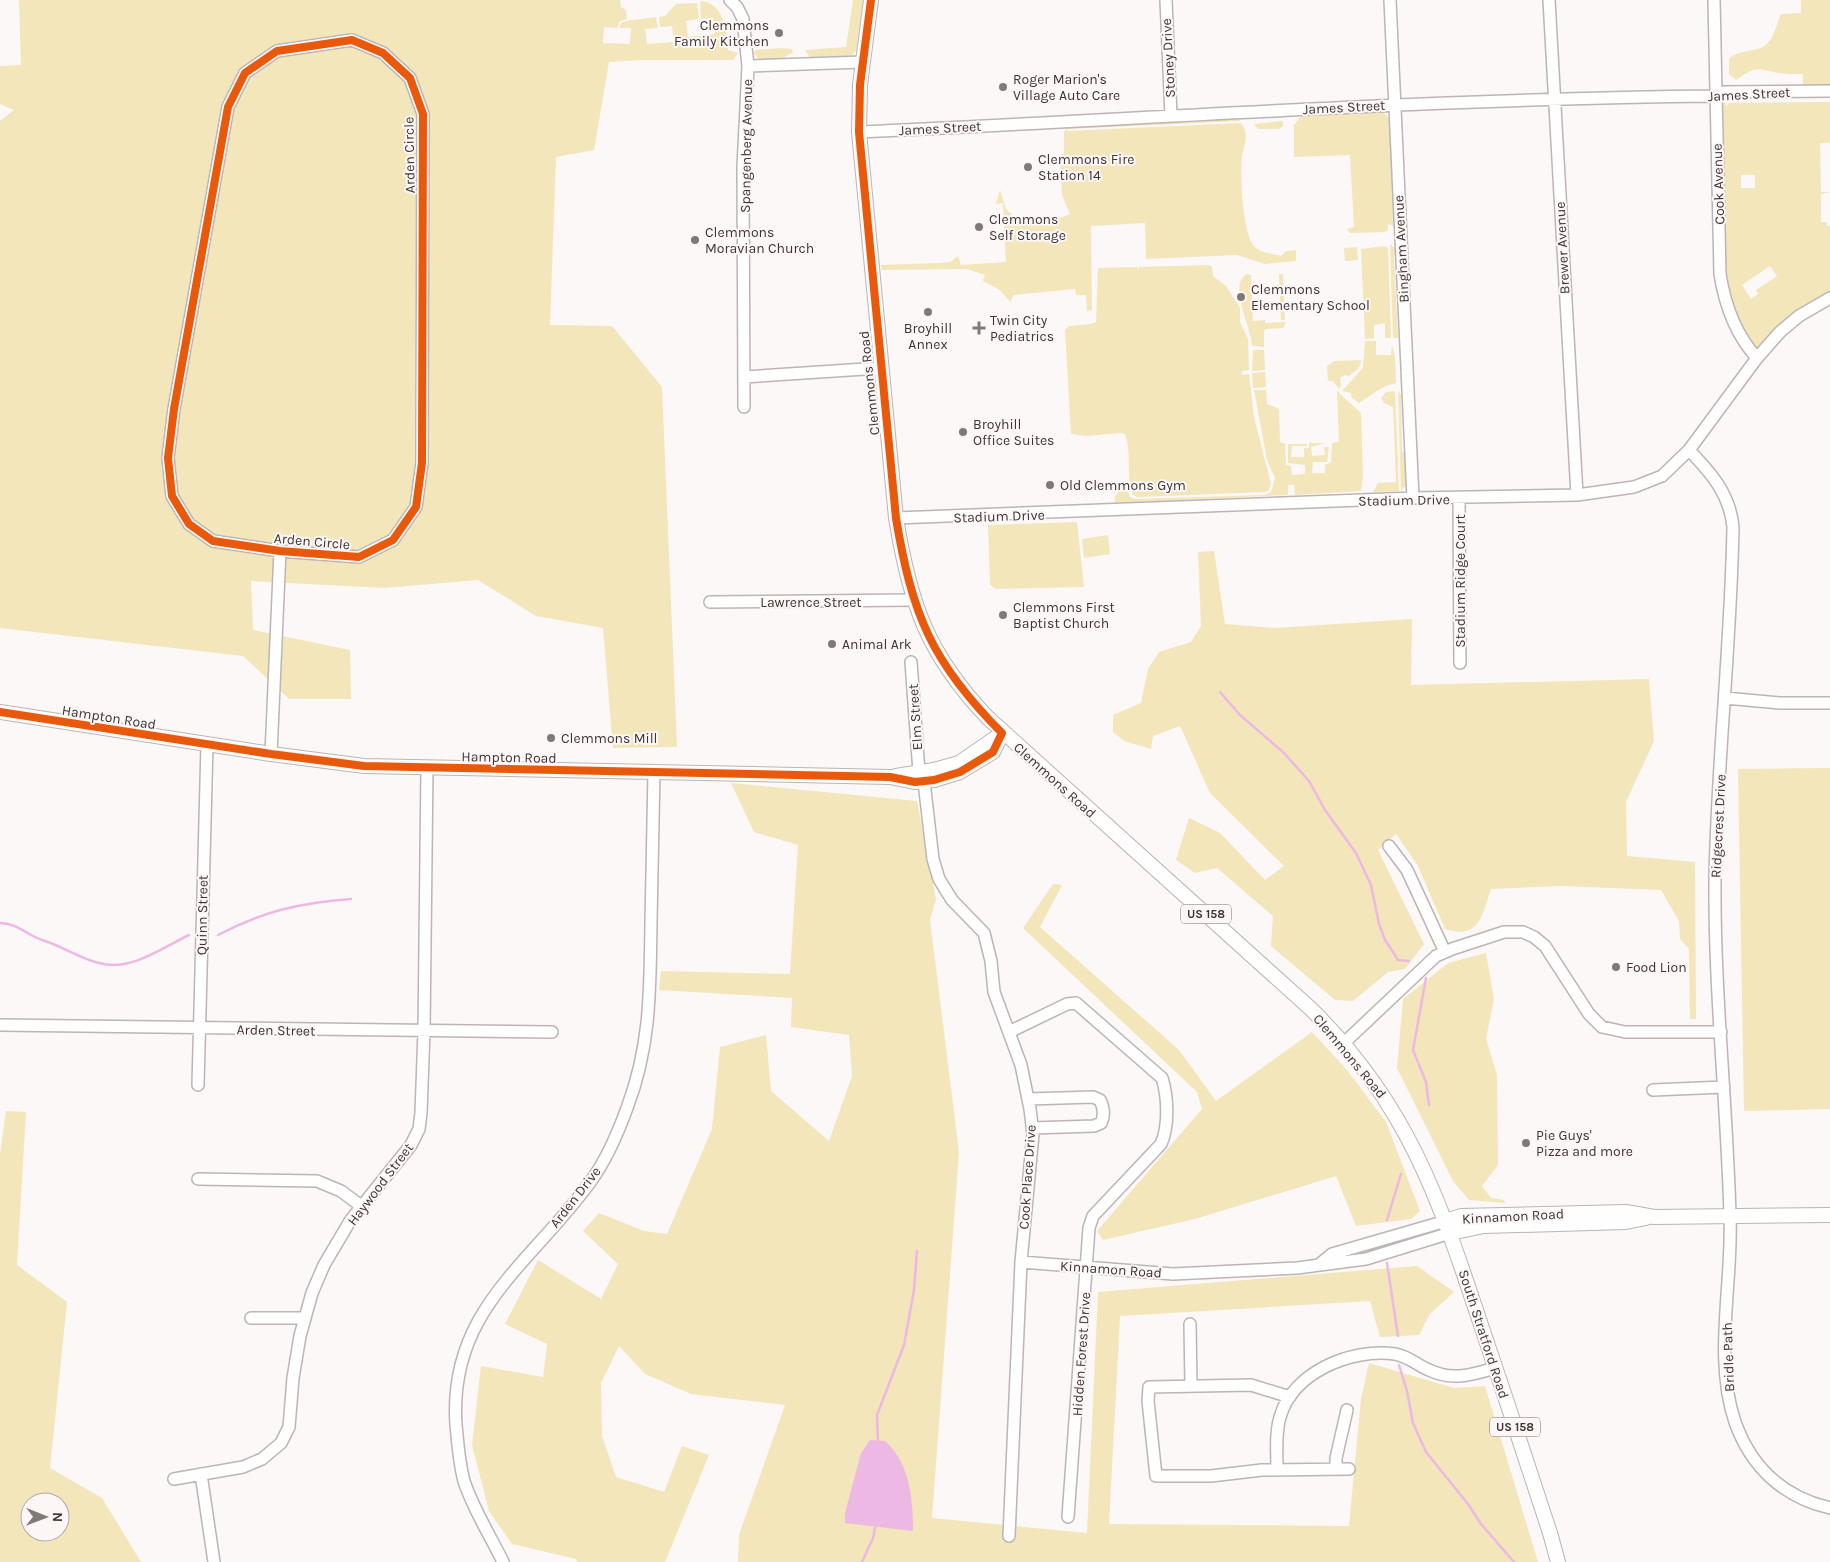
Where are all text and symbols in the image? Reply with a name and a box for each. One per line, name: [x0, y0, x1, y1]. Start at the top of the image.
place label: Clemmons Family Kitchen: [674, 17, 769, 50]
street label: Stoney Drive: [1158, 18, 1179, 98]
marker: Clemmons Family Kitchen: [773, 27, 785, 39]
place label: Roger Marion's Village Auto Care: [1013, 71, 1120, 104]
street label: Spangenberg Avenue: [737, 79, 756, 213]
marker: Roger Marion's Village Auto Care: [997, 81, 1009, 93]
street label: James Street: [1707, 84, 1791, 105]
street label: James Street: [1302, 97, 1386, 118]
street label: Arden Circle: [400, 117, 419, 193]
street label: James Street: [898, 118, 982, 139]
street label: Cook Avenue: [1709, 143, 1728, 225]
place label: Clemmons Fire Station 14: [1038, 151, 1134, 184]
marker: Clemmons Fire Station 14: [1022, 161, 1034, 173]
street label: Bingham Avenue: [1390, 195, 1413, 303]
street label: Brewer Avenue: [1552, 201, 1573, 295]
place label: Clemmons Self Storage: [989, 211, 1066, 244]
marker: Clemmons Self Storage: [973, 221, 985, 233]
place label: Clemmons Moravian Church: [705, 224, 814, 257]
marker: Clemmons Moravian Church: [689, 234, 701, 246]
place label: Clemmons Elementary School: [1251, 281, 1370, 314]
marker: Clemmons Elementary School: [1235, 291, 1247, 303]
marker: Broyhill Annex: [922, 306, 934, 318]
place label: Twin City Pediatrics: [990, 312, 1054, 345]
place label: Broyhill Annex: [904, 320, 952, 353]
marker: Twin City Pediatrics: [972, 321, 986, 335]
street label: Clemmons Road: [856, 330, 883, 436]
place label: Broyhill Office Suites: [973, 416, 1054, 449]
marker: Broyhill Office Suites: [957, 426, 969, 438]
place label: Old Clemmons Gym: [1060, 477, 1186, 494]
marker: Old Clemmons Gym: [1044, 479, 1056, 491]
street label: Stadium Drive: [1358, 491, 1450, 510]
street label: Stadium Drive: [953, 506, 1045, 527]
street label: Stadium Ridge Court: [1452, 514, 1469, 648]
street label: Arden Circle: [273, 530, 351, 553]
street label: Lawrence Street: [760, 594, 862, 611]
place label: Clemmons First Baptist Church: [1013, 599, 1115, 632]
marker: Clemmons First Baptist Church: [997, 609, 1009, 621]
place label: Animal Ark: [842, 636, 912, 653]
marker: Animal Ark: [826, 638, 838, 650]
street label: Elm Street: [905, 683, 926, 751]
street label: Hampton Road: [61, 702, 157, 733]
place label: Clemmons Mill: [561, 730, 658, 747]
marker: Clemmons Mill: [545, 732, 557, 744]
street label: Clemmons Road: [1010, 739, 1099, 822]
street label: Hampton Road: [461, 748, 557, 767]
street label: Ridgecrest Drive: [1707, 774, 1730, 879]
street label: Quinn Street: [193, 875, 212, 955]
road number: US 158: [1181, 904, 1231, 924]
place label: Food Lion: [1626, 959, 1687, 976]
marker: Food Lion: [1610, 961, 1622, 973]
street label: Clemmons Road: [1309, 1011, 1390, 1102]
street label: Arden Street: [236, 1021, 316, 1040]
street label: Cook Place Drive: [1015, 1124, 1040, 1230]
place label: Pie Guys' Pizza and more: [1536, 1127, 1633, 1160]
marker: Pie Guys' Pizza and more: [1520, 1137, 1532, 1149]
street label: Haywood Street: [344, 1140, 417, 1229]
street label: Arden Drive: [546, 1163, 605, 1231]
street label: Kinnamon Road: [1462, 1205, 1564, 1228]
street label: Kinnamon Road: [1059, 1257, 1162, 1282]
street label: South Stratford Road: [1455, 1267, 1512, 1401]
street label: Hidden Forest Drive: [1069, 1291, 1094, 1417]
street label: Bridle Path: [1719, 1322, 1738, 1392]
road number: US 158: [1490, 1418, 1540, 1436]
north arrow: [20, 1492, 70, 1542]
text: N: [49, 1512, 66, 1522]

